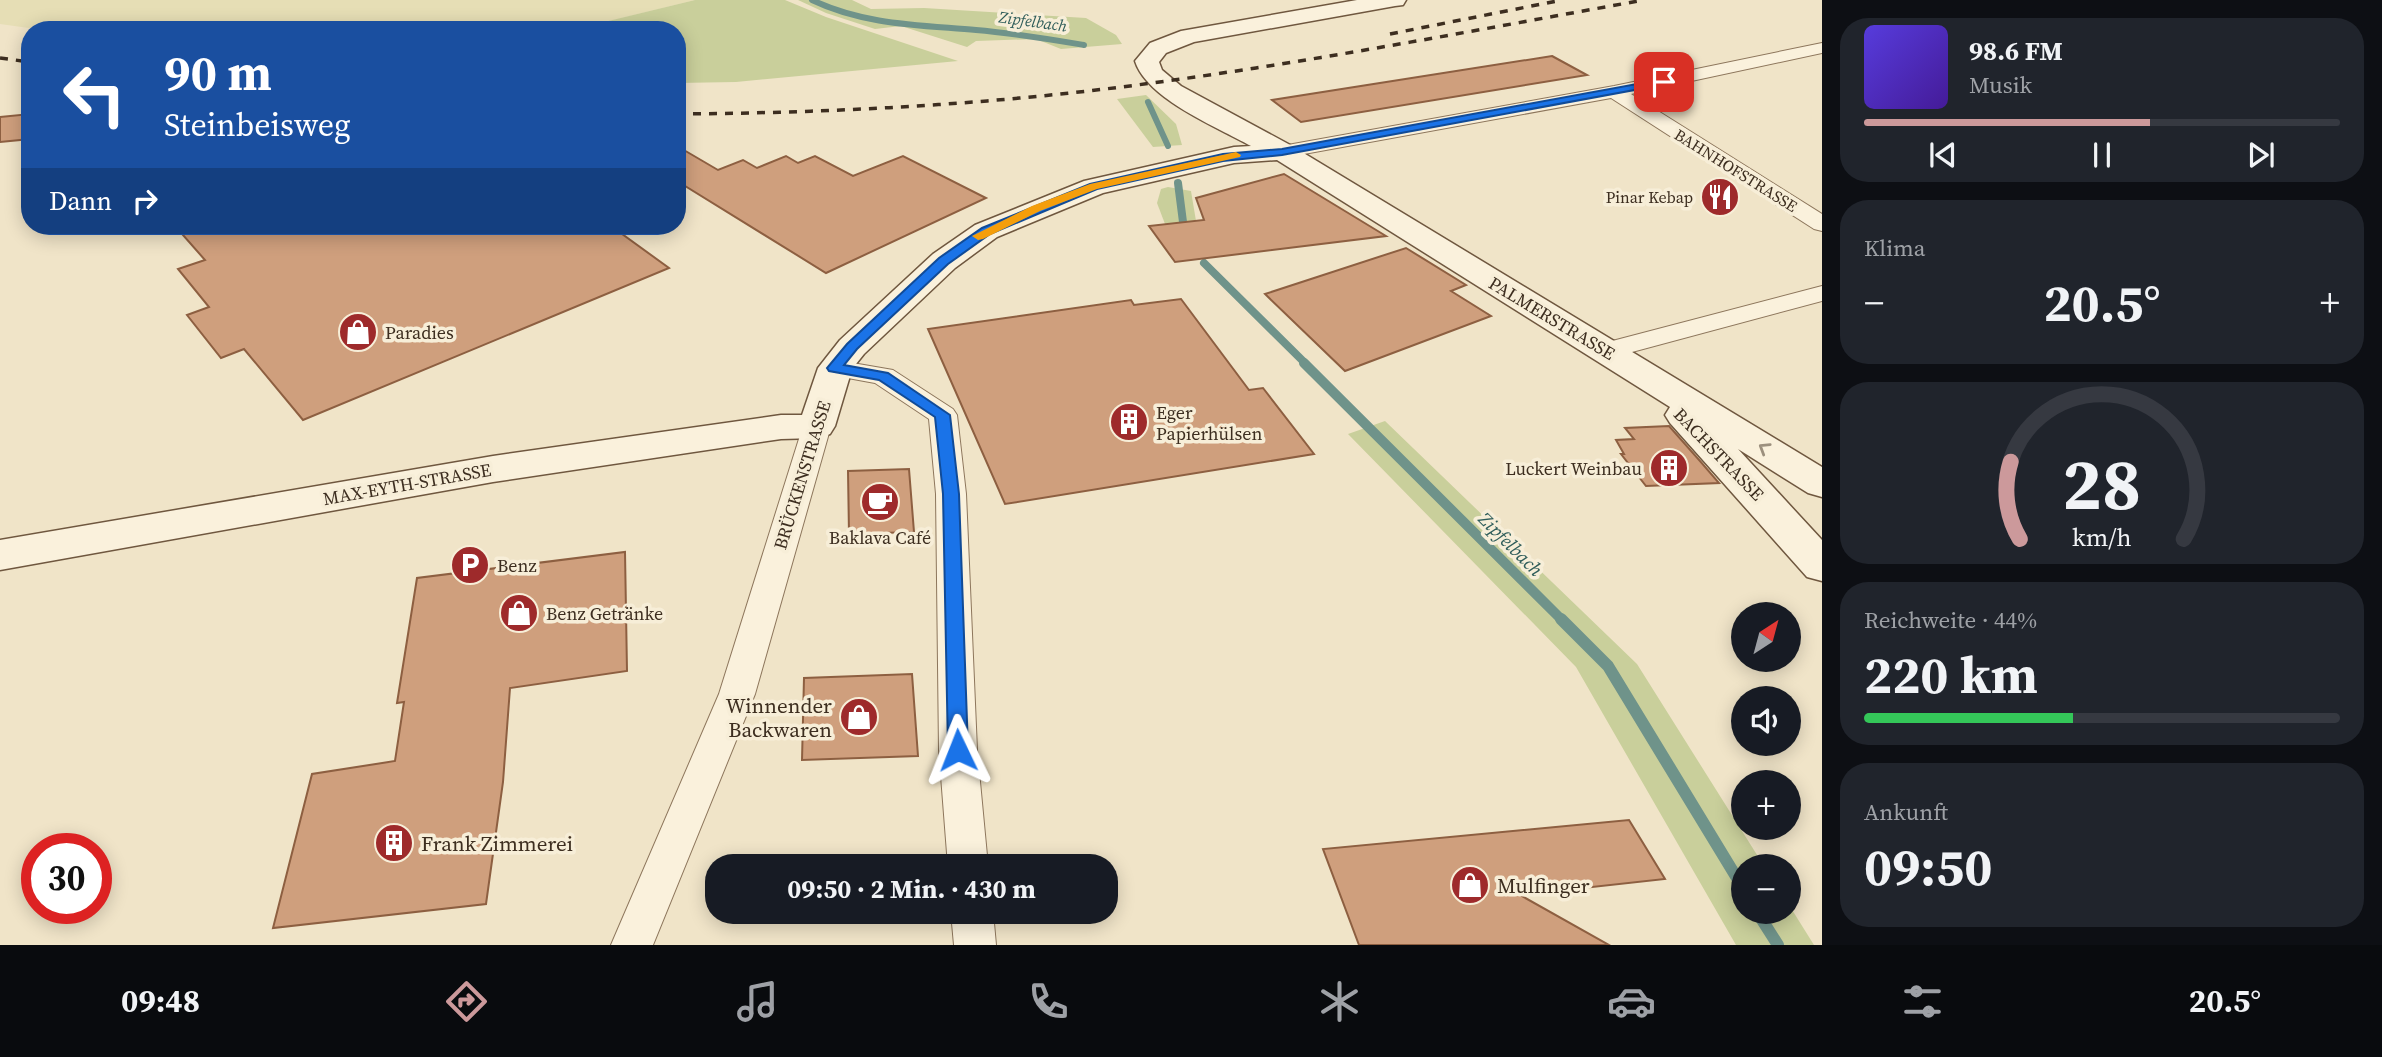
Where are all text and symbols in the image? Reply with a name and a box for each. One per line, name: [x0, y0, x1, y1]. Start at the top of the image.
water label: Zipfelbach: [997, 5, 1069, 37]
text: 98.6 FM: [1969, 33, 2063, 69]
text: 90 m: [164, 39, 272, 106]
icon: left: [49, 49, 140, 140]
pin: [1634, 52, 1694, 112]
icon: arrive: [1645, 63, 1683, 101]
text: Musik: [1969, 69, 2032, 101]
text: Steinbeisweg: [164, 103, 351, 147]
street label: BAHNHOFSTRASSE: [1670, 123, 1802, 217]
icon: previous: [1924, 136, 1962, 174]
icon: pause: [2083, 136, 2121, 174]
icon: next: [2242, 136, 2280, 174]
restaurant icon: Pinar Kebap: [1699, 176, 1741, 218]
icon: right: [126, 182, 164, 220]
text: Dann: [49, 183, 112, 219]
place label: Pinar Kebap: [1606, 186, 1693, 208]
text: Klima: [1864, 232, 1925, 264]
text: 20.5°: [2043, 267, 2161, 338]
street label: PALMERSTRASSE: [1484, 270, 1620, 366]
text: −: [1864, 277, 1884, 329]
text: +: [2320, 277, 2340, 329]
shop icon: Paradies: [337, 311, 379, 353]
place label: Paradies: [385, 320, 454, 345]
street label: BRÜCKENSTRASSE: [767, 397, 837, 553]
place label: Eger Papierhülsen: [1156, 400, 1262, 446]
building icon: Eger Papierhülsen: [1108, 401, 1150, 443]
street label: BACHSTRASSE: [1668, 402, 1770, 506]
text: 28: [2063, 434, 2141, 533]
one-way arrow: [1758, 443, 1771, 456]
building icon: Luckert Weinbau: [1648, 447, 1690, 489]
place label: Luckert Weinbau: [1505, 456, 1642, 481]
street label: MAX-EYTH-STRASSE: [321, 457, 493, 511]
cafe icon: Baklava Café: [859, 481, 901, 523]
water label: Zipfelbach: [1472, 505, 1549, 582]
text: km/h: [2072, 519, 2132, 553]
place label: Baklava Café: [829, 525, 931, 550]
parking icon: Benz: [449, 544, 491, 586]
place label: Benz: [497, 553, 537, 578]
shop icon: Benz Getränke: [498, 592, 540, 634]
place label: Benz Getränke: [546, 601, 663, 626]
north arrow: [1731, 602, 1801, 672]
map controls: [1731, 602, 1801, 924]
text: Reichweite · 44%: [1864, 604, 2037, 636]
text: 220 km: [1864, 639, 2038, 710]
button: sound: [1731, 686, 1801, 756]
place label: Winnender Backwaren: [726, 691, 832, 744]
shop icon: Winnender Backwaren: [838, 696, 880, 738]
position arrow: [921, 713, 995, 787]
button: +: [1731, 770, 1801, 840]
text: Ankunft: [1864, 796, 1948, 828]
building icon: Frank Zimmerei: [373, 822, 415, 864]
place label: Frank Zimmerei: [421, 829, 573, 858]
text: 09:50: [1864, 831, 1992, 902]
speed limit sign: 30: [21, 833, 112, 924]
button: −: [1731, 854, 1801, 924]
shop icon: Mulfinger: [1449, 864, 1491, 906]
text: 09:50 · 2 Min. · 430 m: [787, 871, 1036, 907]
place label: Mulfinger: [1497, 871, 1590, 900]
icon: directions: [442, 977, 491, 1026]
icon: music: [733, 977, 782, 1026]
icon: phone: [1024, 977, 1073, 1026]
icon: climate: [1315, 977, 1364, 1026]
icon: car: [1607, 977, 1656, 1026]
icon: filters: [1898, 977, 1947, 1026]
text: 09:48: [121, 979, 200, 1023]
text: 20.5°: [2189, 979, 2261, 1023]

